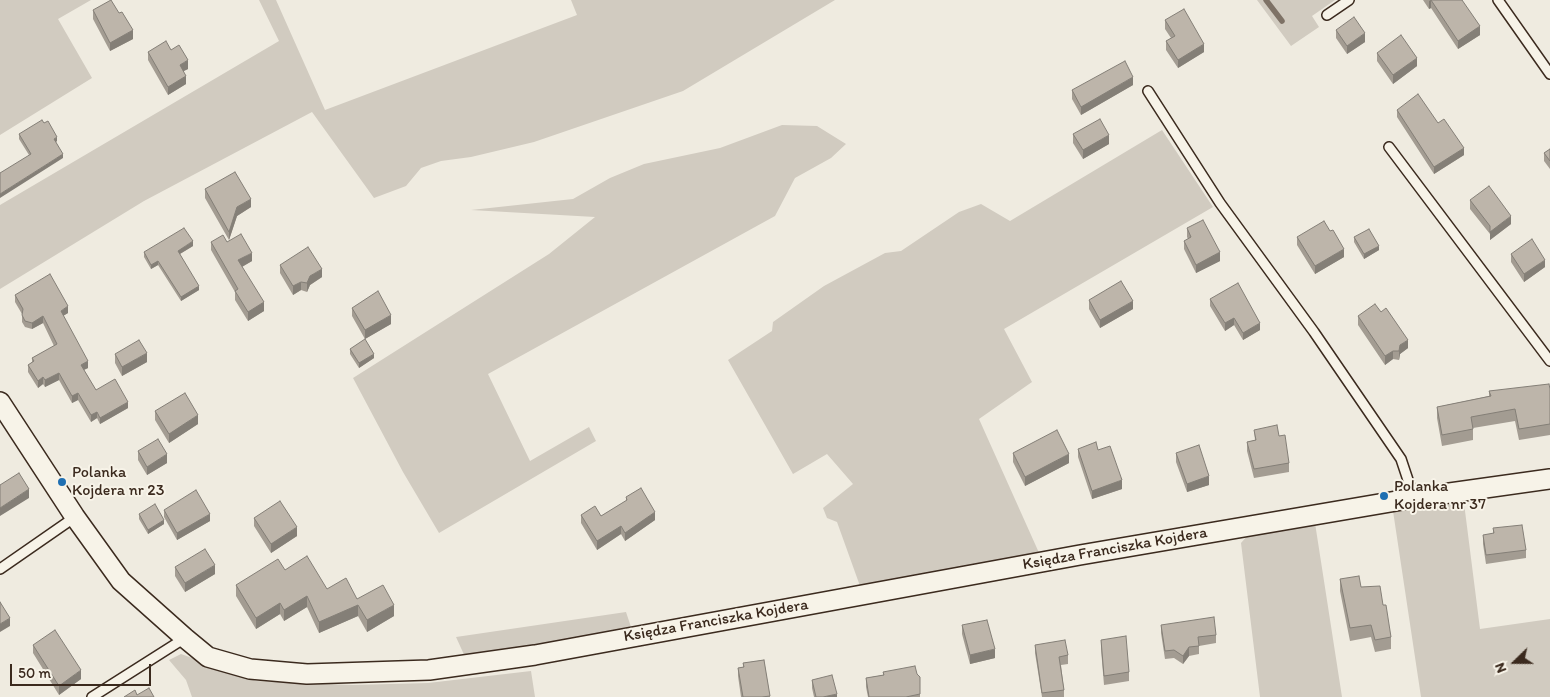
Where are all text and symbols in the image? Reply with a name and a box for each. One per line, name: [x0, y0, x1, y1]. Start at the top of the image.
place label: Polanka Kojdera nr 23: [72, 463, 164, 501]
marker: Polanka Kojdera nr 23: [56, 476, 68, 488]
place label: Polanka Kojdera nr 37: [1394, 477, 1486, 515]
marker: Polanka Kojdera nr 37: [1378, 490, 1390, 502]
street label: Księdza Franciszka Kojdera: [1021, 523, 1209, 575]
street label: Księdza Franciszka Kojdera: [622, 595, 810, 647]
north arrow: [1490, 637, 1540, 687]
scale bar: [12, 654, 154, 686]
text: N: [1491, 660, 1510, 675]
text: 50 m: [18, 664, 51, 682]

